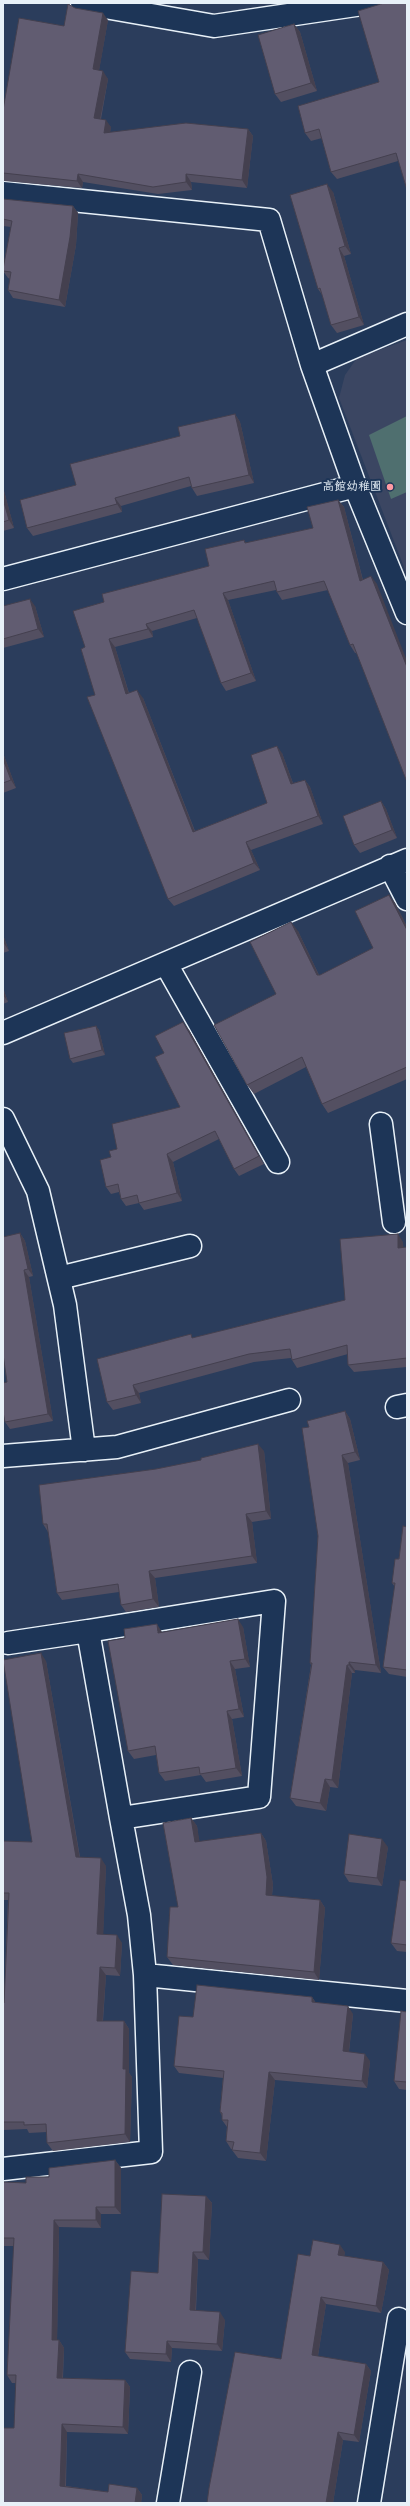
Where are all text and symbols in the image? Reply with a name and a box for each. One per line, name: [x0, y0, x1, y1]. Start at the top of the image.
place label: 高館幼稚園: [322, 480, 382, 494]
marker: 高館幼稚園: [385, 482, 395, 492]

